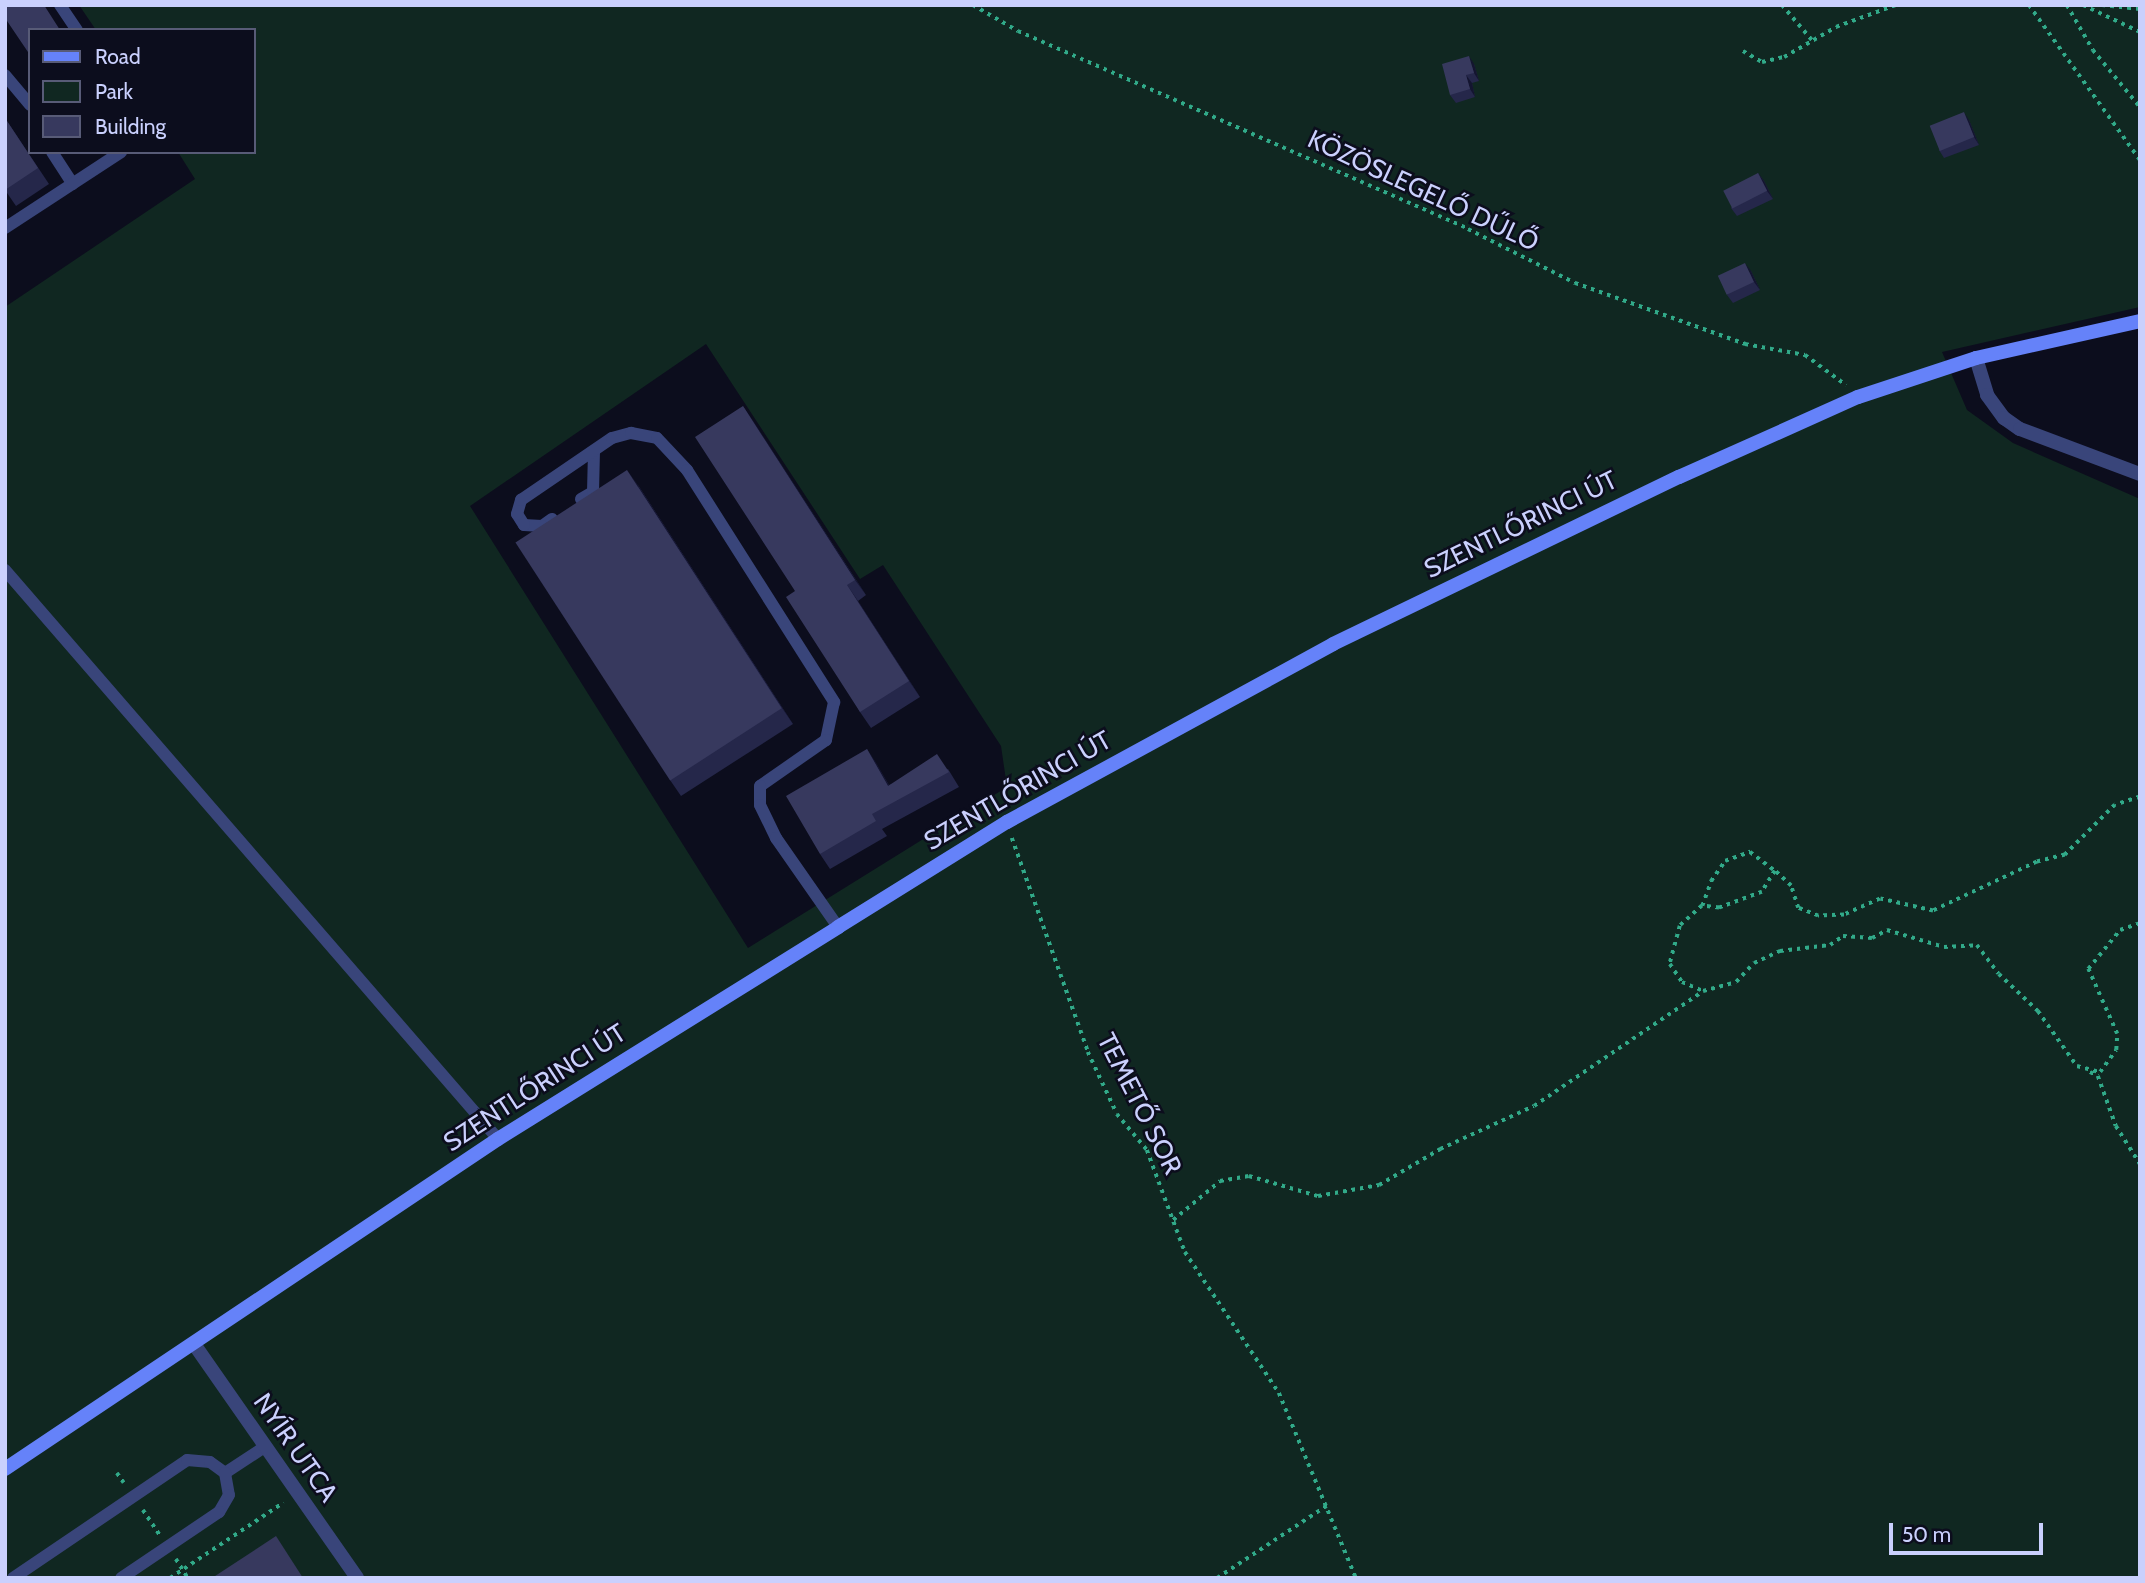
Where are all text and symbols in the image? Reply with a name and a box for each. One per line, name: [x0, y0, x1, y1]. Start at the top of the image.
legend: [28, 28, 256, 154]
text: Road: [95, 44, 141, 69]
text: Park: [95, 79, 133, 104]
text: Building: [95, 114, 166, 139]
street label: KÖZÖSLEGELŐ DŰLŐ: [1303, 124, 1543, 258]
street label: SZENTLŐRINCI ÚT: [1419, 465, 1623, 585]
street label: SZENTLŐRINCI ÚT: [919, 725, 1117, 857]
street label: SZENTLŐRINCI ÚT: [438, 1017, 632, 1159]
street label: TEMETŐ SOR: [1090, 1028, 1188, 1180]
street label: NYÍR UTCA: [246, 1388, 344, 1508]
scale bar: [1893, 1510, 2047, 1554]
text: 50 m: [1902, 1522, 1951, 1547]

